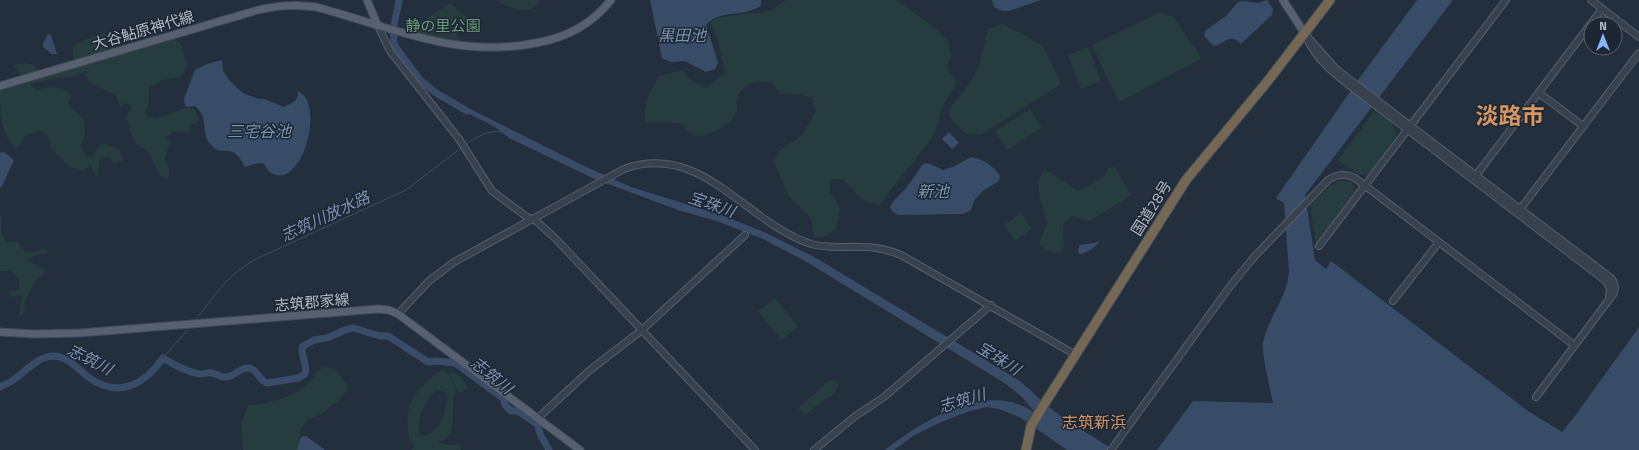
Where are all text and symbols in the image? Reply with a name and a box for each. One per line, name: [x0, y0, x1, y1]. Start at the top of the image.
street label: 大谷鮎原神代線: [89, 4, 197, 56]
park label: 静の里公園: [405, 14, 481, 37]
north arrow: [1583, 16, 1623, 56]
text: N: [1599, 18, 1607, 34]
water label: 黒田池: [658, 23, 708, 47]
district label: 淡路市: [1476, 98, 1545, 133]
water label: 三宅谷池: [227, 119, 293, 143]
street label: 国道28号: [1125, 176, 1177, 240]
water label: 新池: [917, 179, 951, 203]
water label: 志筑川放水路: [276, 184, 375, 247]
water label: 宝珠川: [685, 185, 740, 224]
street label: 志筑郡家線: [274, 287, 350, 317]
water label: 宝珠川: [972, 335, 1027, 382]
water label: 志筑川: [63, 337, 119, 381]
water label: 志筑川: [466, 351, 520, 401]
water label: 志筑川: [936, 381, 990, 418]
district label: 志筑新浜: [1062, 410, 1126, 434]

